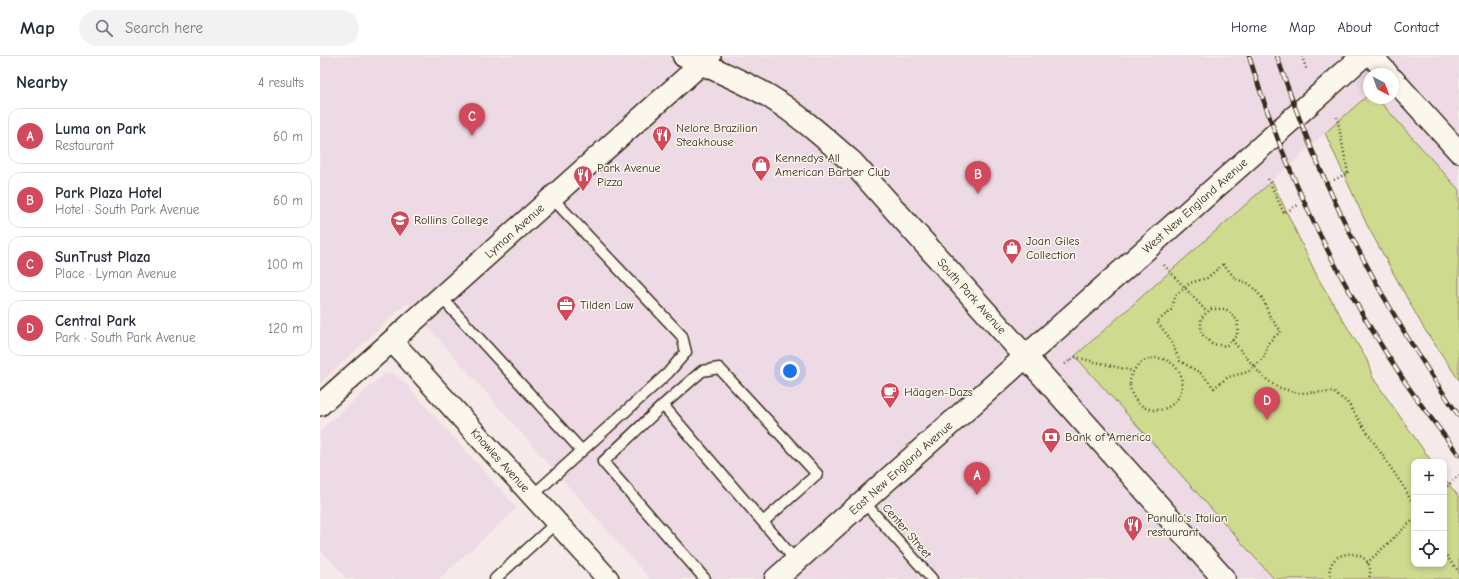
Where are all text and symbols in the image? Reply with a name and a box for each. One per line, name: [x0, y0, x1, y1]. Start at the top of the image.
search box: [79, 10, 359, 46]
text: Map: [20, 17, 55, 39]
icon: search: [93, 17, 115, 39]
text: Search here: [125, 19, 203, 37]
text: Home: [1231, 19, 1267, 36]
text: Map: [1289, 19, 1315, 36]
text: About: [1337, 19, 1372, 36]
text: Contact: [1394, 19, 1439, 36]
north arrow: [1363, 68, 1399, 104]
text: Nearby: [16, 73, 67, 92]
text: 4 results: [258, 75, 304, 90]
pin: C: [459, 103, 485, 136]
text: Luma on Park: [55, 120, 146, 138]
place label: Nelore Brazilian Steakhouse: [676, 121, 758, 149]
restaurant icon: Nelore Brazilian Steakhouse: [651, 124, 673, 152]
text: A: [26, 129, 34, 144]
text: 60 m: [273, 129, 303, 144]
text: Restaurant: [55, 138, 114, 153]
place label: Kennedys All American Barber Club: [775, 151, 890, 179]
shop icon: Kennedys All American Barber Club: [750, 154, 772, 182]
street label: West New England Avenue: [1139, 155, 1250, 256]
place label: Park Avenue Pizza: [597, 161, 661, 189]
pin: B: [965, 161, 991, 194]
restaurant icon: Park Avenue Pizza: [572, 164, 594, 192]
text: Park Plaza Hotel: [55, 184, 162, 202]
text: B: [26, 193, 34, 208]
text: 60 m: [273, 193, 303, 208]
street label: Lyman Avenue: [482, 201, 547, 261]
text: Hotel · South Park Avenue: [55, 202, 199, 217]
school or university icon: Rollins College: [389, 209, 411, 237]
place label: Rollins College: [414, 213, 488, 227]
place label: Joan Giles Collection: [1026, 234, 1080, 262]
shop icon: Joan Giles Collection: [1001, 237, 1023, 265]
text: SunTrust Plaza: [55, 248, 151, 266]
street label: South Park Avenue: [934, 255, 1009, 337]
text: C: [26, 257, 34, 272]
text: 100 m: [267, 257, 303, 272]
text: Place · Lyman Avenue: [55, 266, 176, 281]
office icon: Tilden Law: [555, 294, 577, 322]
place label: Tilden Law: [580, 298, 635, 312]
text: Central Park: [55, 312, 136, 330]
text: D: [26, 321, 34, 336]
text: 120 m: [268, 321, 303, 336]
text: Park · South Park Avenue: [55, 330, 195, 345]
your location: [780, 361, 800, 381]
cafe icon: Häagen-Dazs: [879, 381, 901, 409]
place label: Häagen-Dazs: [904, 385, 973, 399]
pin: D: [1254, 387, 1280, 420]
street label: East New England Avenue: [846, 418, 955, 518]
street label: Knowles Avenue: [468, 425, 533, 495]
bank icon: Bank of America: [1040, 426, 1062, 454]
place label: Bank of America: [1065, 430, 1151, 444]
map controls: [1411, 459, 1447, 567]
button: +: [1411, 459, 1447, 495]
pin: A: [964, 462, 990, 495]
button: −: [1411, 495, 1447, 531]
street label: Center Street: [879, 501, 935, 562]
place label: Panullo's Italian restaurant: [1147, 511, 1227, 539]
restaurant icon: Panullo's Italian restaurant: [1122, 514, 1144, 542]
button: locate: [1411, 531, 1447, 567]

